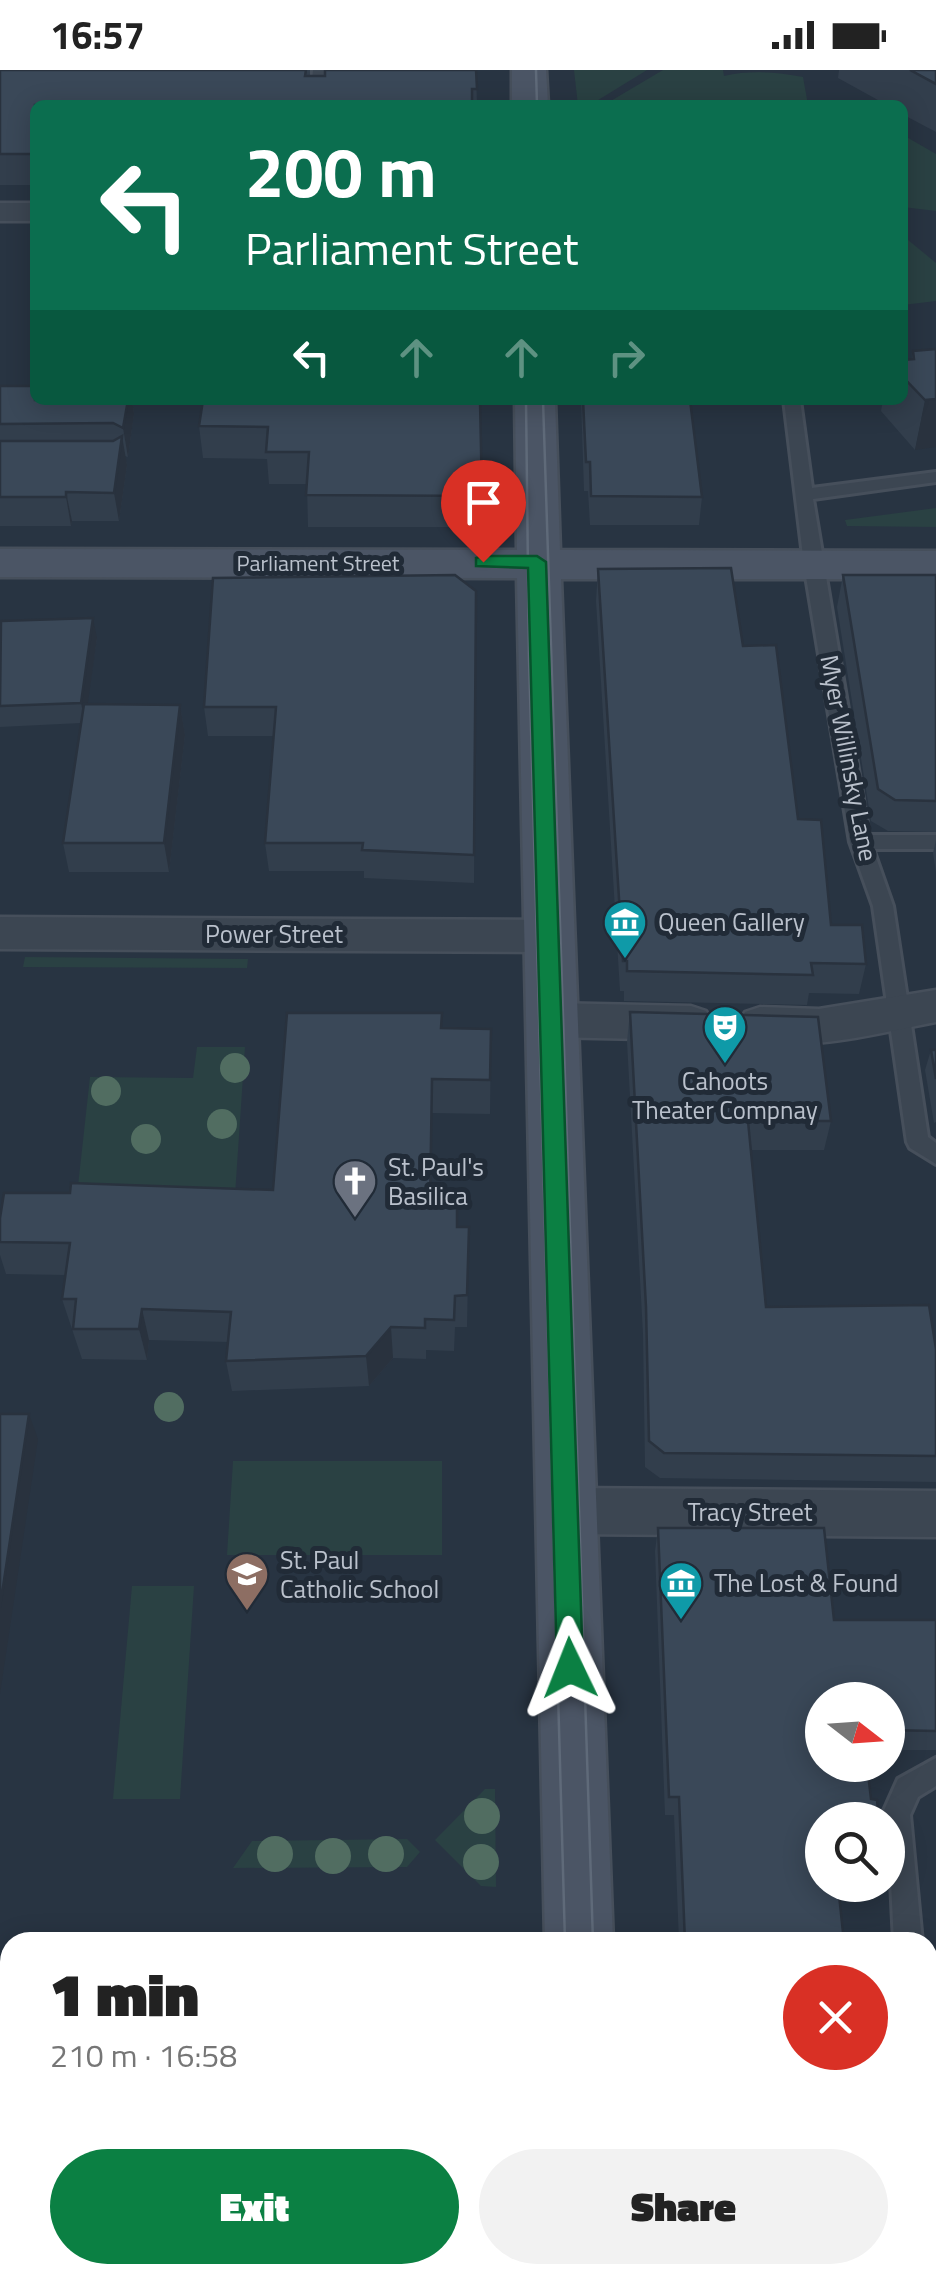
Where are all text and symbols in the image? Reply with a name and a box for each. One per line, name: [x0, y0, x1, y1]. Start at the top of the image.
text: 16:57: [50, 6, 145, 64]
text: 200 m: [245, 118, 437, 224]
icon: left: [80, 140, 210, 270]
text: Parliament Street: [245, 214, 578, 282]
icon: left: [284, 330, 339, 385]
icon: ahead: [389, 330, 444, 385]
icon: ahead: [494, 330, 549, 385]
icon: right: [599, 330, 654, 385]
pin: [441, 460, 526, 563]
icon: arrive: [456, 475, 511, 530]
street label: Parliament Street: [236, 546, 400, 580]
street label: Myer Willinsky Lane: [810, 652, 888, 864]
museum icon: Queen Gallery: [602, 899, 648, 960]
place label: Queen Gallery: [658, 903, 805, 941]
street label: Power Street: [205, 915, 343, 953]
theatre icon: Cahoots Theater Compnay: [702, 1004, 748, 1065]
place label: Cahoots Theater Compnay: [632, 1062, 818, 1129]
place label: St. Paul's Basilica: [388, 1148, 484, 1215]
church icon: St. Paul's Basilica: [332, 1158, 378, 1219]
street label: Tracy Street: [687, 1493, 813, 1531]
place label: St. Paul Catholic School: [280, 1541, 439, 1608]
school or university icon: St. Paul Catholic School: [224, 1551, 270, 1612]
museum icon: The Lost & Found: [658, 1560, 704, 1621]
place label: The Lost & Found: [714, 1564, 898, 1602]
position arrow: [518, 1616, 622, 1720]
north arrow: [805, 1682, 905, 1782]
map controls: [805, 1682, 905, 1902]
button: search: [805, 1802, 905, 1902]
text: 1 min: [50, 1948, 199, 2039]
button: close: [783, 1965, 888, 2070]
text: 210 m · 16:58: [50, 2031, 237, 2079]
button: Exit: [50, 2149, 459, 2264]
button: Share: [479, 2149, 888, 2264]

